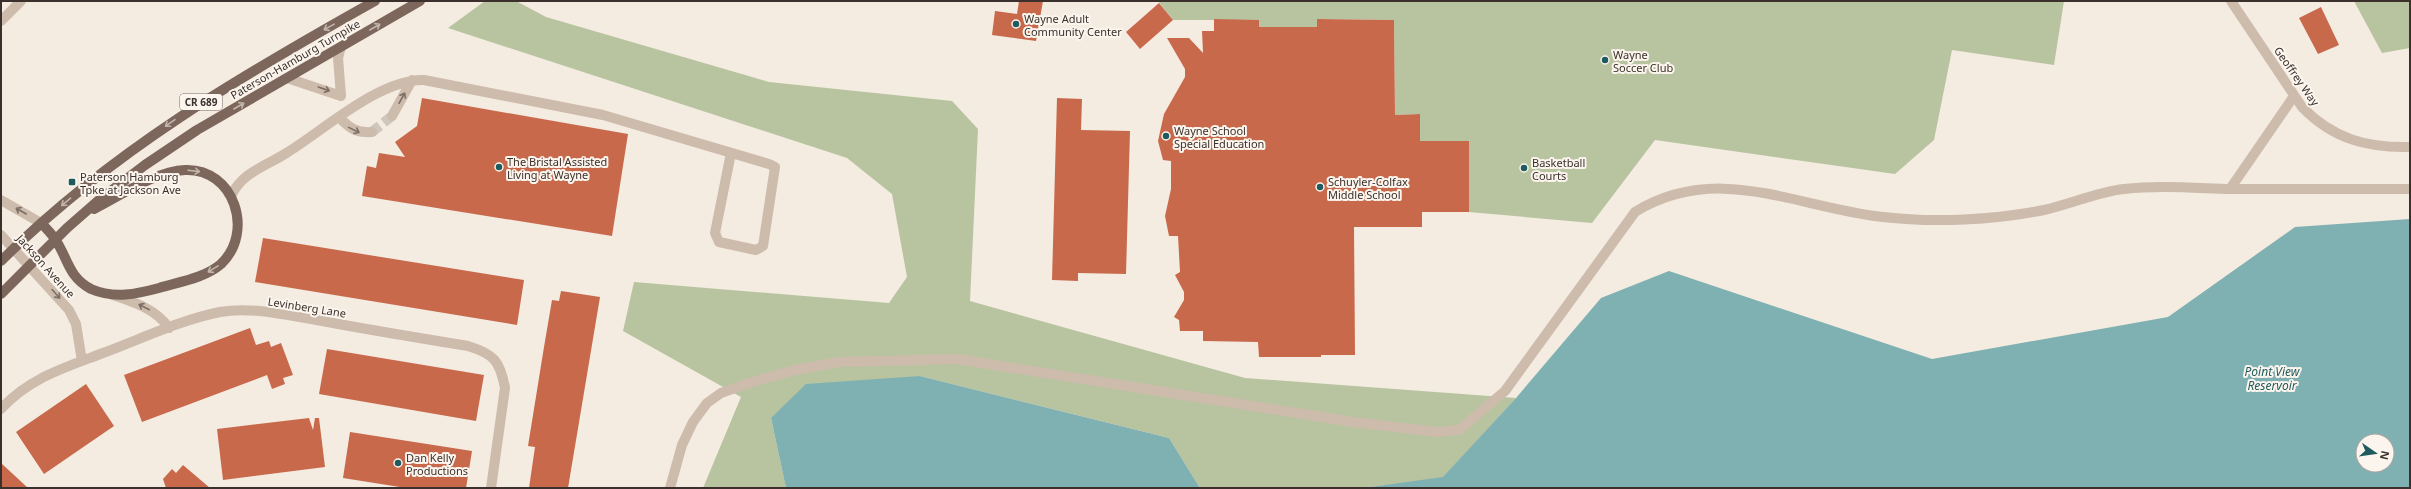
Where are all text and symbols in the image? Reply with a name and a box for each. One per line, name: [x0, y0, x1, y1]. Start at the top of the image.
place label: Wayne Adult Community Center: [1024, 11, 1122, 39]
street label: Paterson-Hamburg Turnpike: [227, 16, 363, 102]
marker: Wayne Adult Community Center: [1011, 19, 1021, 29]
one-way arrow: [323, 23, 335, 31]
one-way arrow: [368, 23, 380, 31]
street label: Geoffrey Way: [2271, 43, 2323, 109]
place label: Wayne Soccer Club: [1613, 47, 1673, 75]
marker: Wayne Soccer Club: [1600, 55, 1610, 65]
one-way arrow: [318, 86, 330, 94]
one-way arrow: [399, 92, 407, 104]
road number: CR 689: [180, 94, 222, 110]
one-way arrow: [233, 101, 245, 109]
one-way arrow: [164, 119, 175, 127]
place label: Wayne School Special Education: [1174, 123, 1264, 151]
one-way arrow: [347, 127, 359, 134]
marker: Wayne School Special Education: [1161, 131, 1171, 141]
place label: The Bristal Assisted Living at Wayne: [507, 154, 607, 182]
place label: Basketball Courts: [1532, 155, 1585, 183]
marker: The Bristal Assisted Living at Wayne: [494, 162, 504, 172]
marker: Basketball Courts: [1519, 163, 1529, 173]
one-way arrow: [187, 167, 200, 175]
place label: Paterson Hamburg Tpke at Jackson Ave: [80, 169, 181, 197]
place label: Schuyler-Colfax Middle School: [1328, 174, 1408, 202]
marker: Paterson Hamburg Tpke at Jackson Ave: [67, 177, 77, 187]
marker: Schuyler-Colfax Middle School: [1315, 182, 1325, 192]
one-way arrow: [61, 197, 72, 206]
one-way arrow: [15, 207, 27, 215]
street label: Jackson Avenue: [13, 230, 79, 301]
one-way arrow: [207, 265, 219, 273]
one-way arrow: [51, 288, 60, 299]
street label: Levinberg Lane: [267, 293, 347, 321]
one-way arrow: [138, 303, 150, 310]
water label: Point View Reservoir: [2245, 363, 2301, 394]
north arrow: [2355, 433, 2395, 473]
text: N: [2377, 449, 2394, 461]
place label: Dan Kelly Productions: [406, 450, 468, 478]
marker: Dan Kelly Productions: [393, 458, 403, 468]

